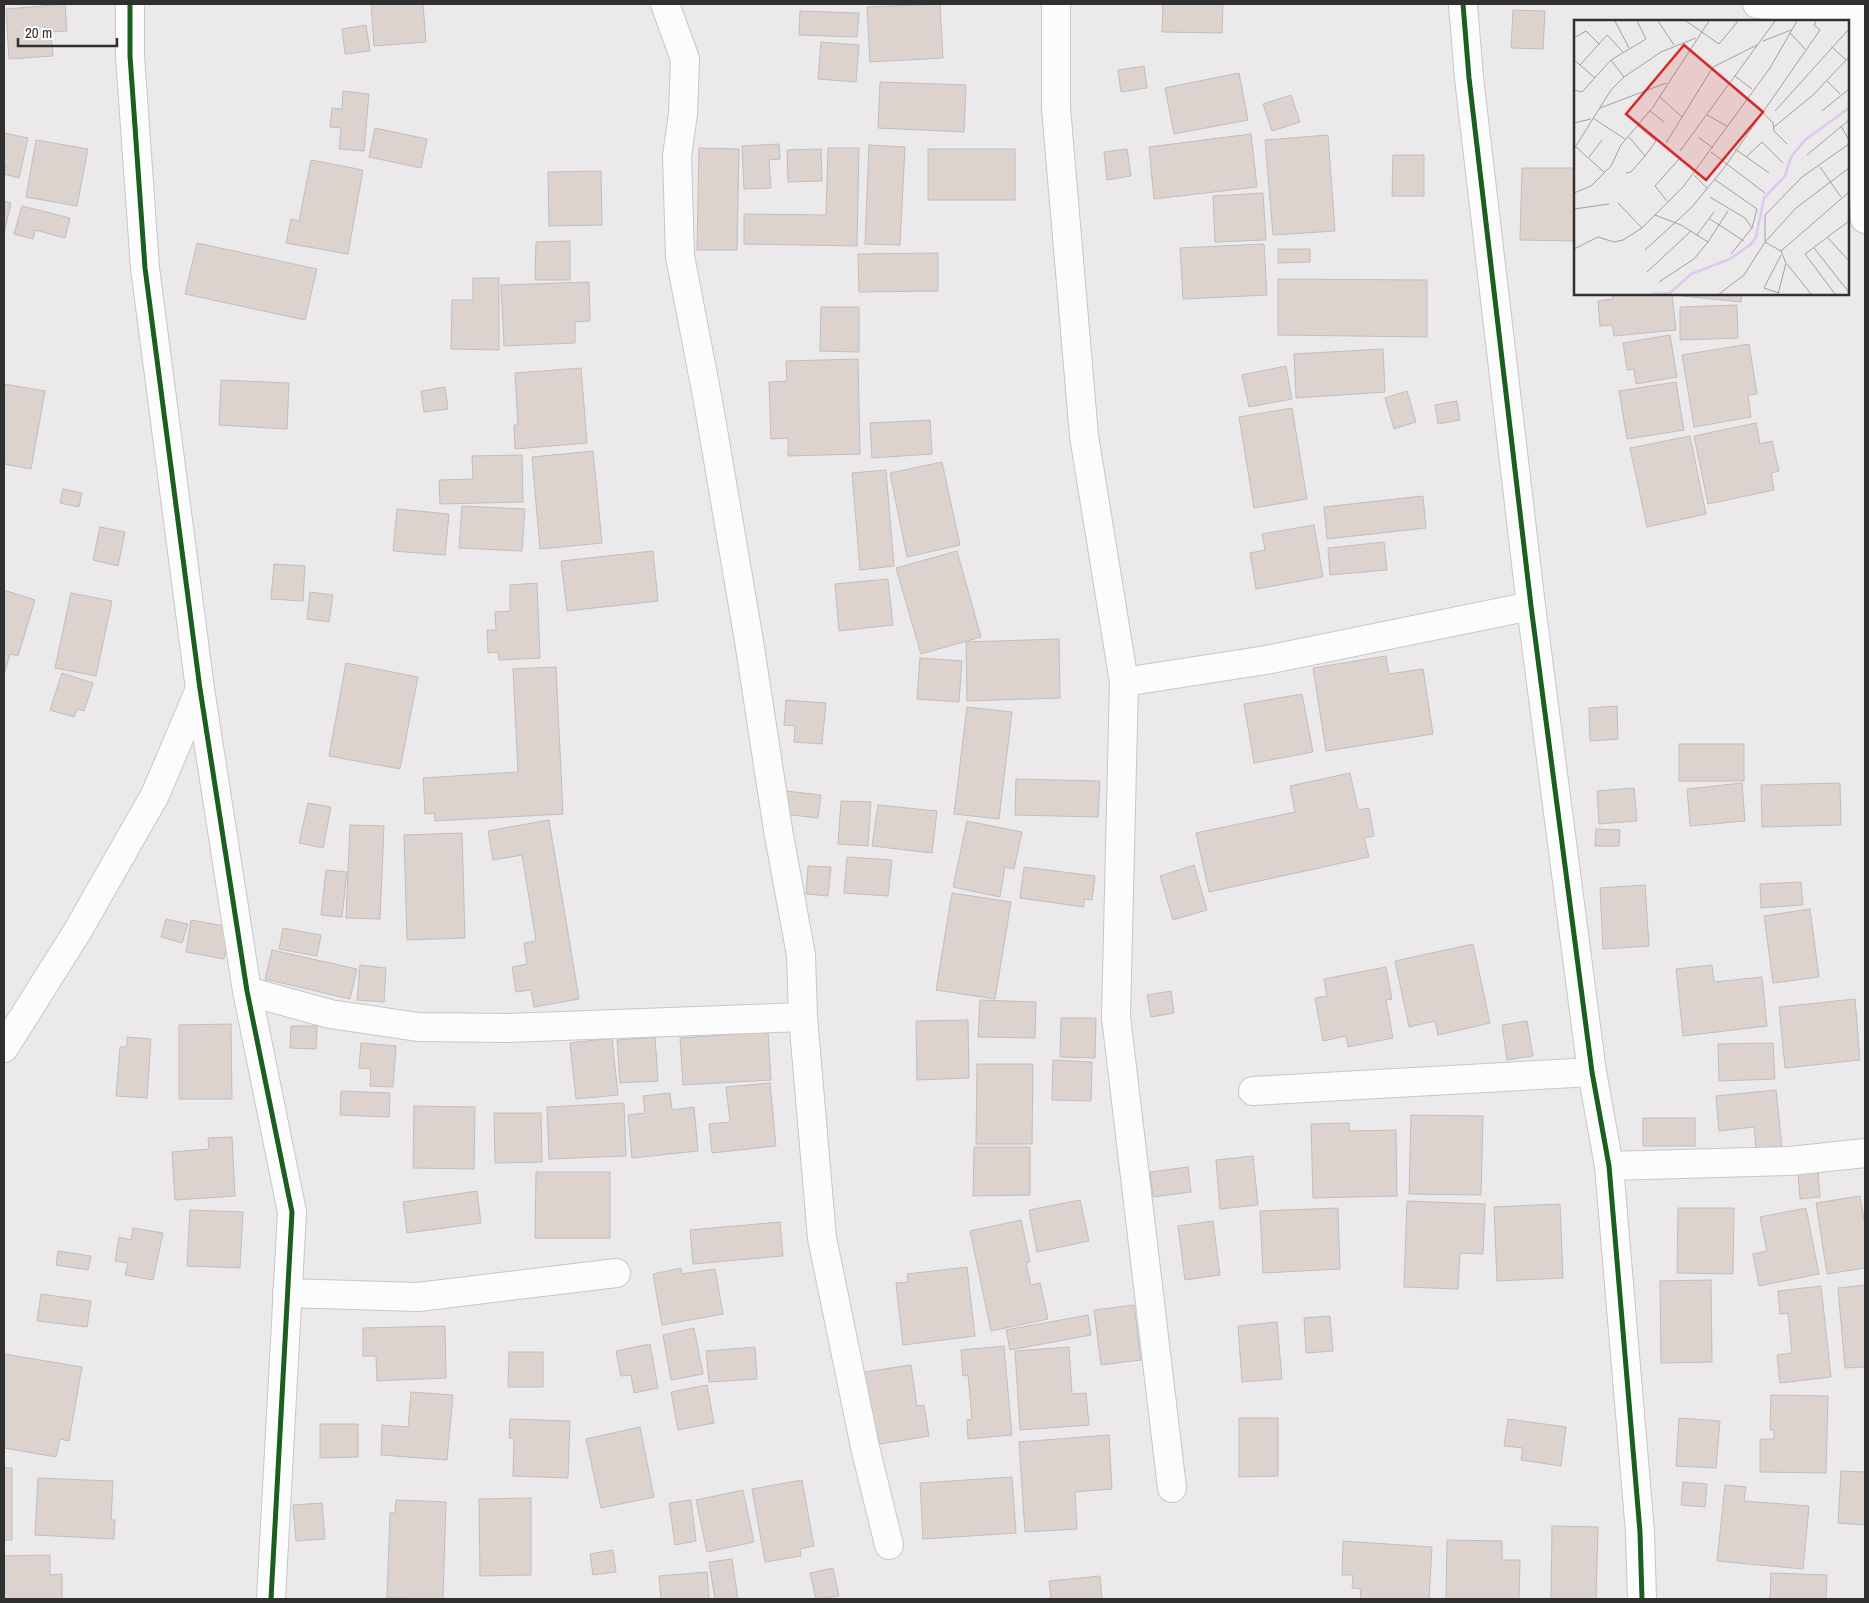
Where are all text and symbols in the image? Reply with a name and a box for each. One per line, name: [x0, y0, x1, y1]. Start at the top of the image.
scale bar: [18, 15, 116, 47]
inset map: [1574, 20, 1849, 295]
text: 20 m: [25, 22, 52, 43]

